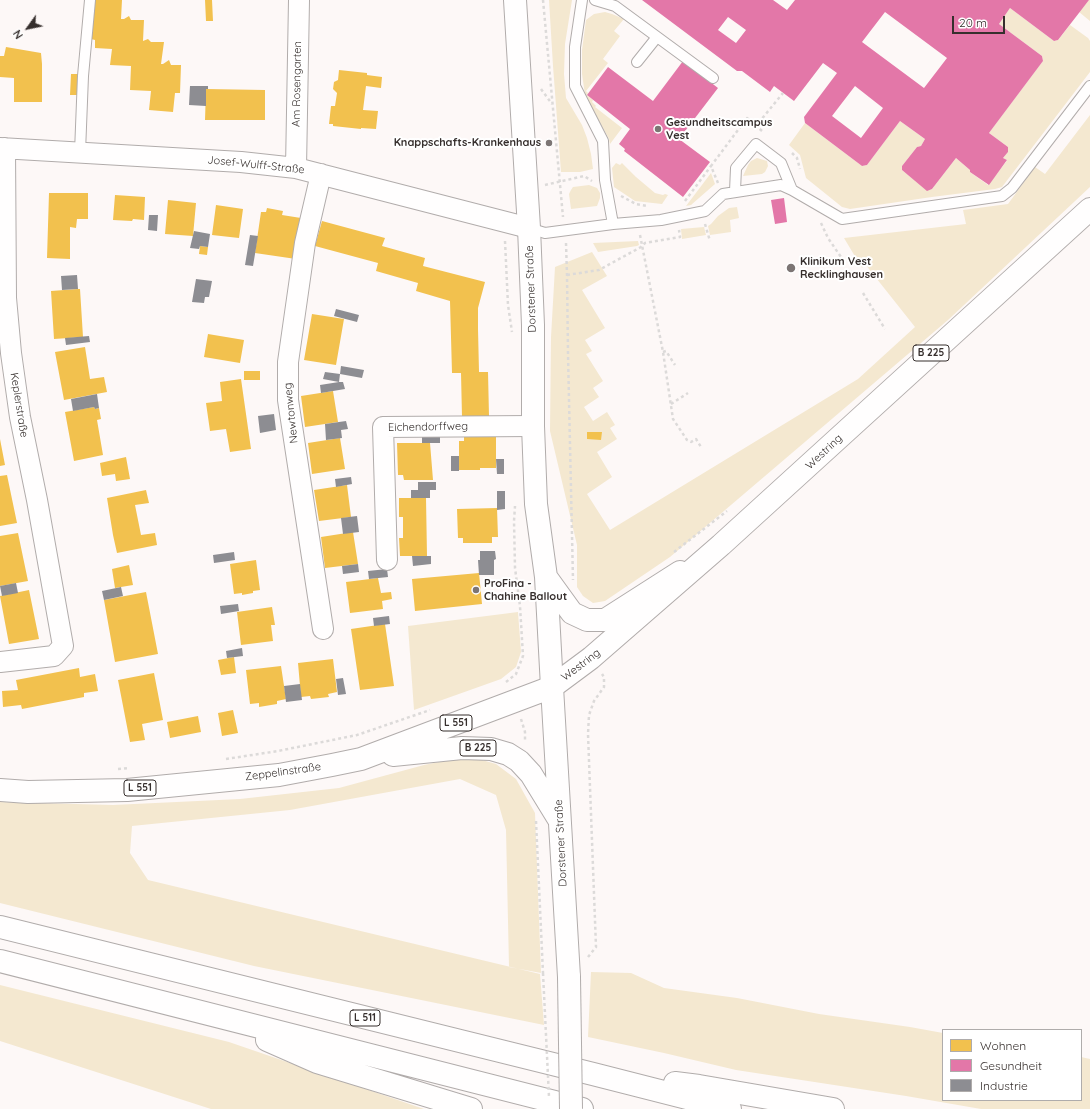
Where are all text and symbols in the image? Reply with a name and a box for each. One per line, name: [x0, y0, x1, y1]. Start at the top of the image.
north arrow: [8, 8, 48, 48]
scale bar: [954, 8, 1007, 34]
text: 20 m: [959, 15, 987, 30]
text: N: [10, 27, 26, 42]
street label: Am Rosengarten: [290, 41, 304, 127]
place label: Gesundheitscampus Vest: [666, 116, 772, 142]
marker: Gesundheitscampus Vest: [653, 124, 663, 134]
place label: Knappschafts-Krankenhaus: [394, 136, 541, 150]
marker: Knappschafts-Krankenhaus: [544, 138, 554, 148]
street label: Josef-Wulff-Straße: [207, 153, 305, 177]
street label: Dorstener Straße: [523, 245, 539, 333]
place label: Klinikum Vest Recklinghausen: [800, 255, 883, 281]
marker: Klinikum Vest Recklinghausen: [785, 262, 797, 274]
road number: B 225: [913, 345, 949, 361]
street label: Keplerstraße: [7, 372, 31, 438]
street label: Newtonweg: [281, 382, 301, 444]
street label: Eichendorffweg: [388, 420, 468, 434]
street label: Westring: [803, 432, 845, 472]
place label: ProFina - Chahine Ballout: [484, 577, 567, 603]
marker: ProFina - Chahine Ballout: [471, 585, 481, 595]
street label: Westring: [559, 646, 603, 684]
road number: L 551: [440, 715, 472, 731]
road number: B 225: [460, 740, 496, 756]
street label: Zeppelinstraße: [244, 760, 322, 784]
road number: L 551: [124, 780, 156, 796]
street label: Dorstener Straße: [552, 799, 570, 887]
road number: L 511: [350, 1010, 380, 1026]
legend: [942, 1029, 1082, 1101]
text: Wohnen: [980, 1038, 1026, 1053]
text: Gesundheit: [980, 1058, 1042, 1073]
text: Industrie: [980, 1078, 1028, 1093]

